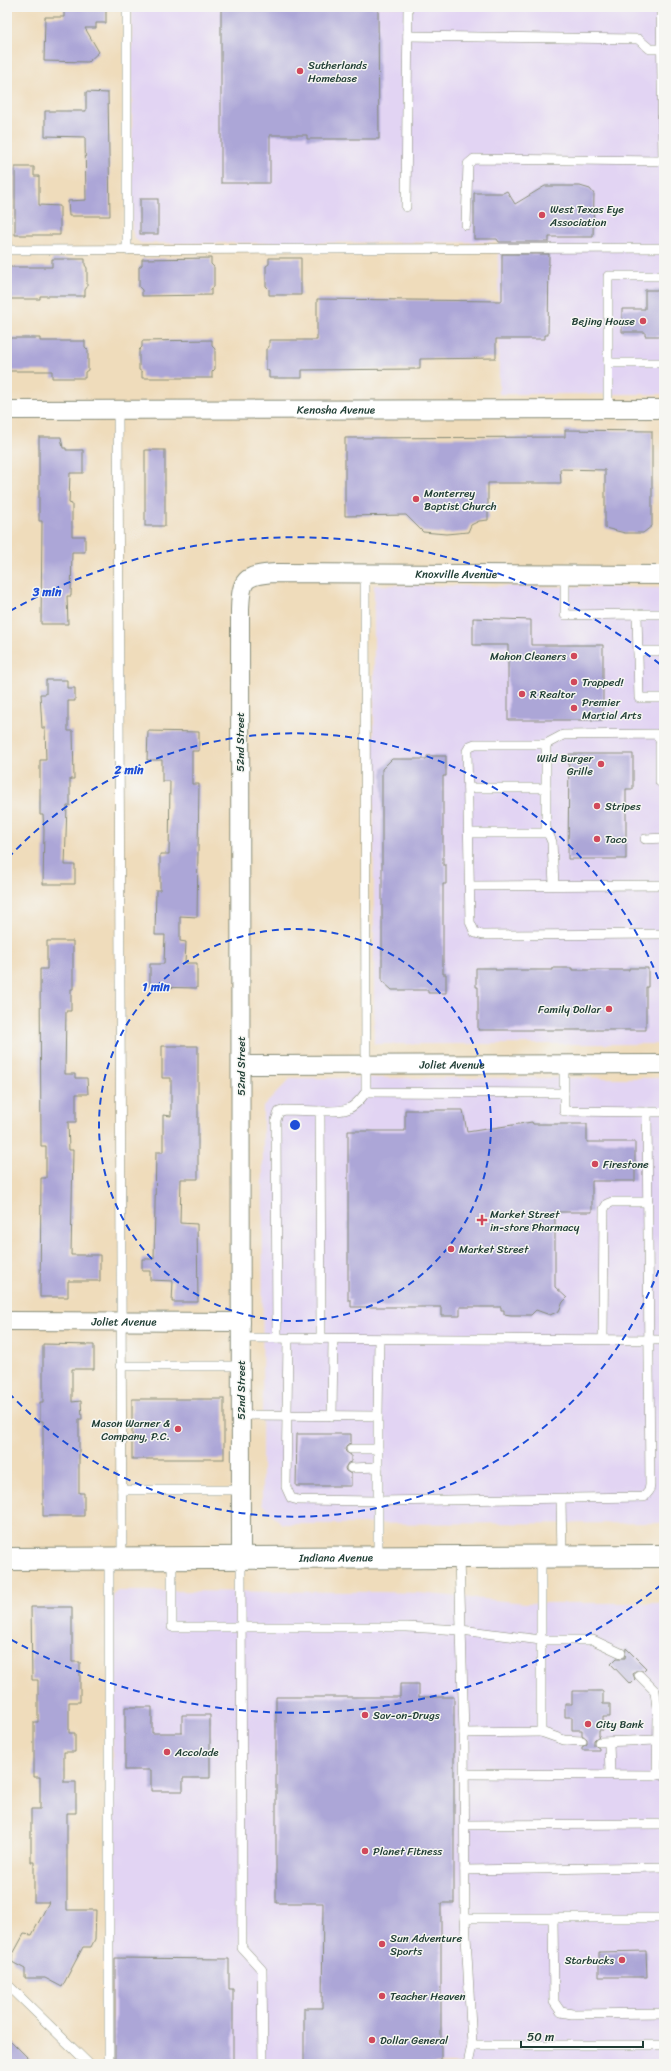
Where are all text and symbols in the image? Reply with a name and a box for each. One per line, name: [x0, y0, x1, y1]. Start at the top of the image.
place label: Sutherlands Homebase: [308, 56, 368, 88]
marker: Sutherlands Homebase: [295, 66, 305, 76]
place label: West Texas Eye Association: [549, 200, 624, 232]
marker: West Texas Eye Association: [537, 210, 547, 220]
place label: Bejing House: [572, 312, 635, 331]
marker: Bejing House: [638, 316, 648, 326]
street label: Kenosha Avenue: [297, 400, 376, 419]
place label: Monterrey Baptist Church: [424, 484, 497, 516]
marker: Monterrey Baptist Church: [411, 494, 421, 504]
street label: Knoxville Avenue: [415, 564, 498, 584]
text: 3 min: [32, 581, 62, 603]
place label: Mahon Cleaners: [490, 647, 566, 666]
marker: Mahon Cleaners: [569, 651, 579, 661]
place label: Trapped!: [582, 673, 624, 692]
marker: Trapped!: [569, 677, 579, 687]
place label: R Realtor: [530, 685, 576, 704]
marker: R Realtor: [517, 689, 527, 699]
place label: Premier Martial Arts: [582, 693, 642, 725]
marker: Premier Martial Arts: [569, 703, 579, 713]
street label: 52nd Street: [231, 712, 250, 772]
place label: Wild Burger Grille: [537, 749, 594, 781]
text: 2 min: [113, 759, 144, 781]
marker: Wild Burger Grille: [596, 759, 606, 769]
place label: Stripes: [605, 797, 642, 816]
marker: Stripes: [592, 801, 602, 811]
place label: Taco: [605, 830, 627, 849]
marker: Taco: [592, 834, 602, 844]
text: 1 min: [142, 976, 170, 998]
place label: Family Dollar: [538, 1000, 601, 1019]
marker: Family Dollar: [604, 1004, 614, 1014]
street label: 52nd Street: [232, 1036, 251, 1096]
street label: Joliet Avenue: [418, 1055, 485, 1074]
centre of rings: [288, 1118, 302, 1132]
place label: Firestone: [603, 1155, 649, 1174]
marker: Firestone: [590, 1159, 600, 1169]
place label: Market Street in-store Pharmacy: [490, 1205, 580, 1237]
marker: Market Street in-store Pharmacy: [477, 1215, 487, 1225]
place label: Market Street: [459, 1240, 529, 1259]
marker: Market Street: [446, 1244, 456, 1254]
street label: Joliet Avenue: [90, 1312, 157, 1331]
street label: 52nd Street: [232, 1360, 251, 1420]
place label: Mason Warner & Company, P.C.: [91, 1414, 170, 1446]
marker: Mason Warner & Company, P.C.: [173, 1424, 183, 1434]
street label: Indiana Avenue: [298, 1548, 374, 1567]
place label: Sav-on-Drugs: [373, 1706, 441, 1725]
marker: Sav-on-Drugs: [360, 1710, 370, 1720]
place label: City Bank: [596, 1715, 644, 1734]
marker: City Bank: [583, 1719, 593, 1729]
place label: Accolade: [174, 1743, 219, 1762]
marker: Accolade: [162, 1747, 172, 1757]
place label: Planet Fitness: [373, 1842, 443, 1861]
marker: Planet Fitness: [360, 1846, 370, 1856]
place label: Sun Adventure Sports: [390, 1929, 463, 1961]
marker: Sun Adventure Sports: [377, 1939, 387, 1949]
place label: Starbucks: [565, 1951, 614, 1970]
marker: Starbucks: [617, 1955, 627, 1965]
place label: Teacher Heaven: [390, 1987, 466, 2006]
marker: Teacher Heaven: [377, 1991, 387, 2001]
scale bar: [521, 2023, 643, 2049]
text: 50 m: [527, 2026, 554, 2048]
place label: Dollar General: [380, 2031, 449, 2050]
marker: Dollar General: [367, 2035, 377, 2045]

